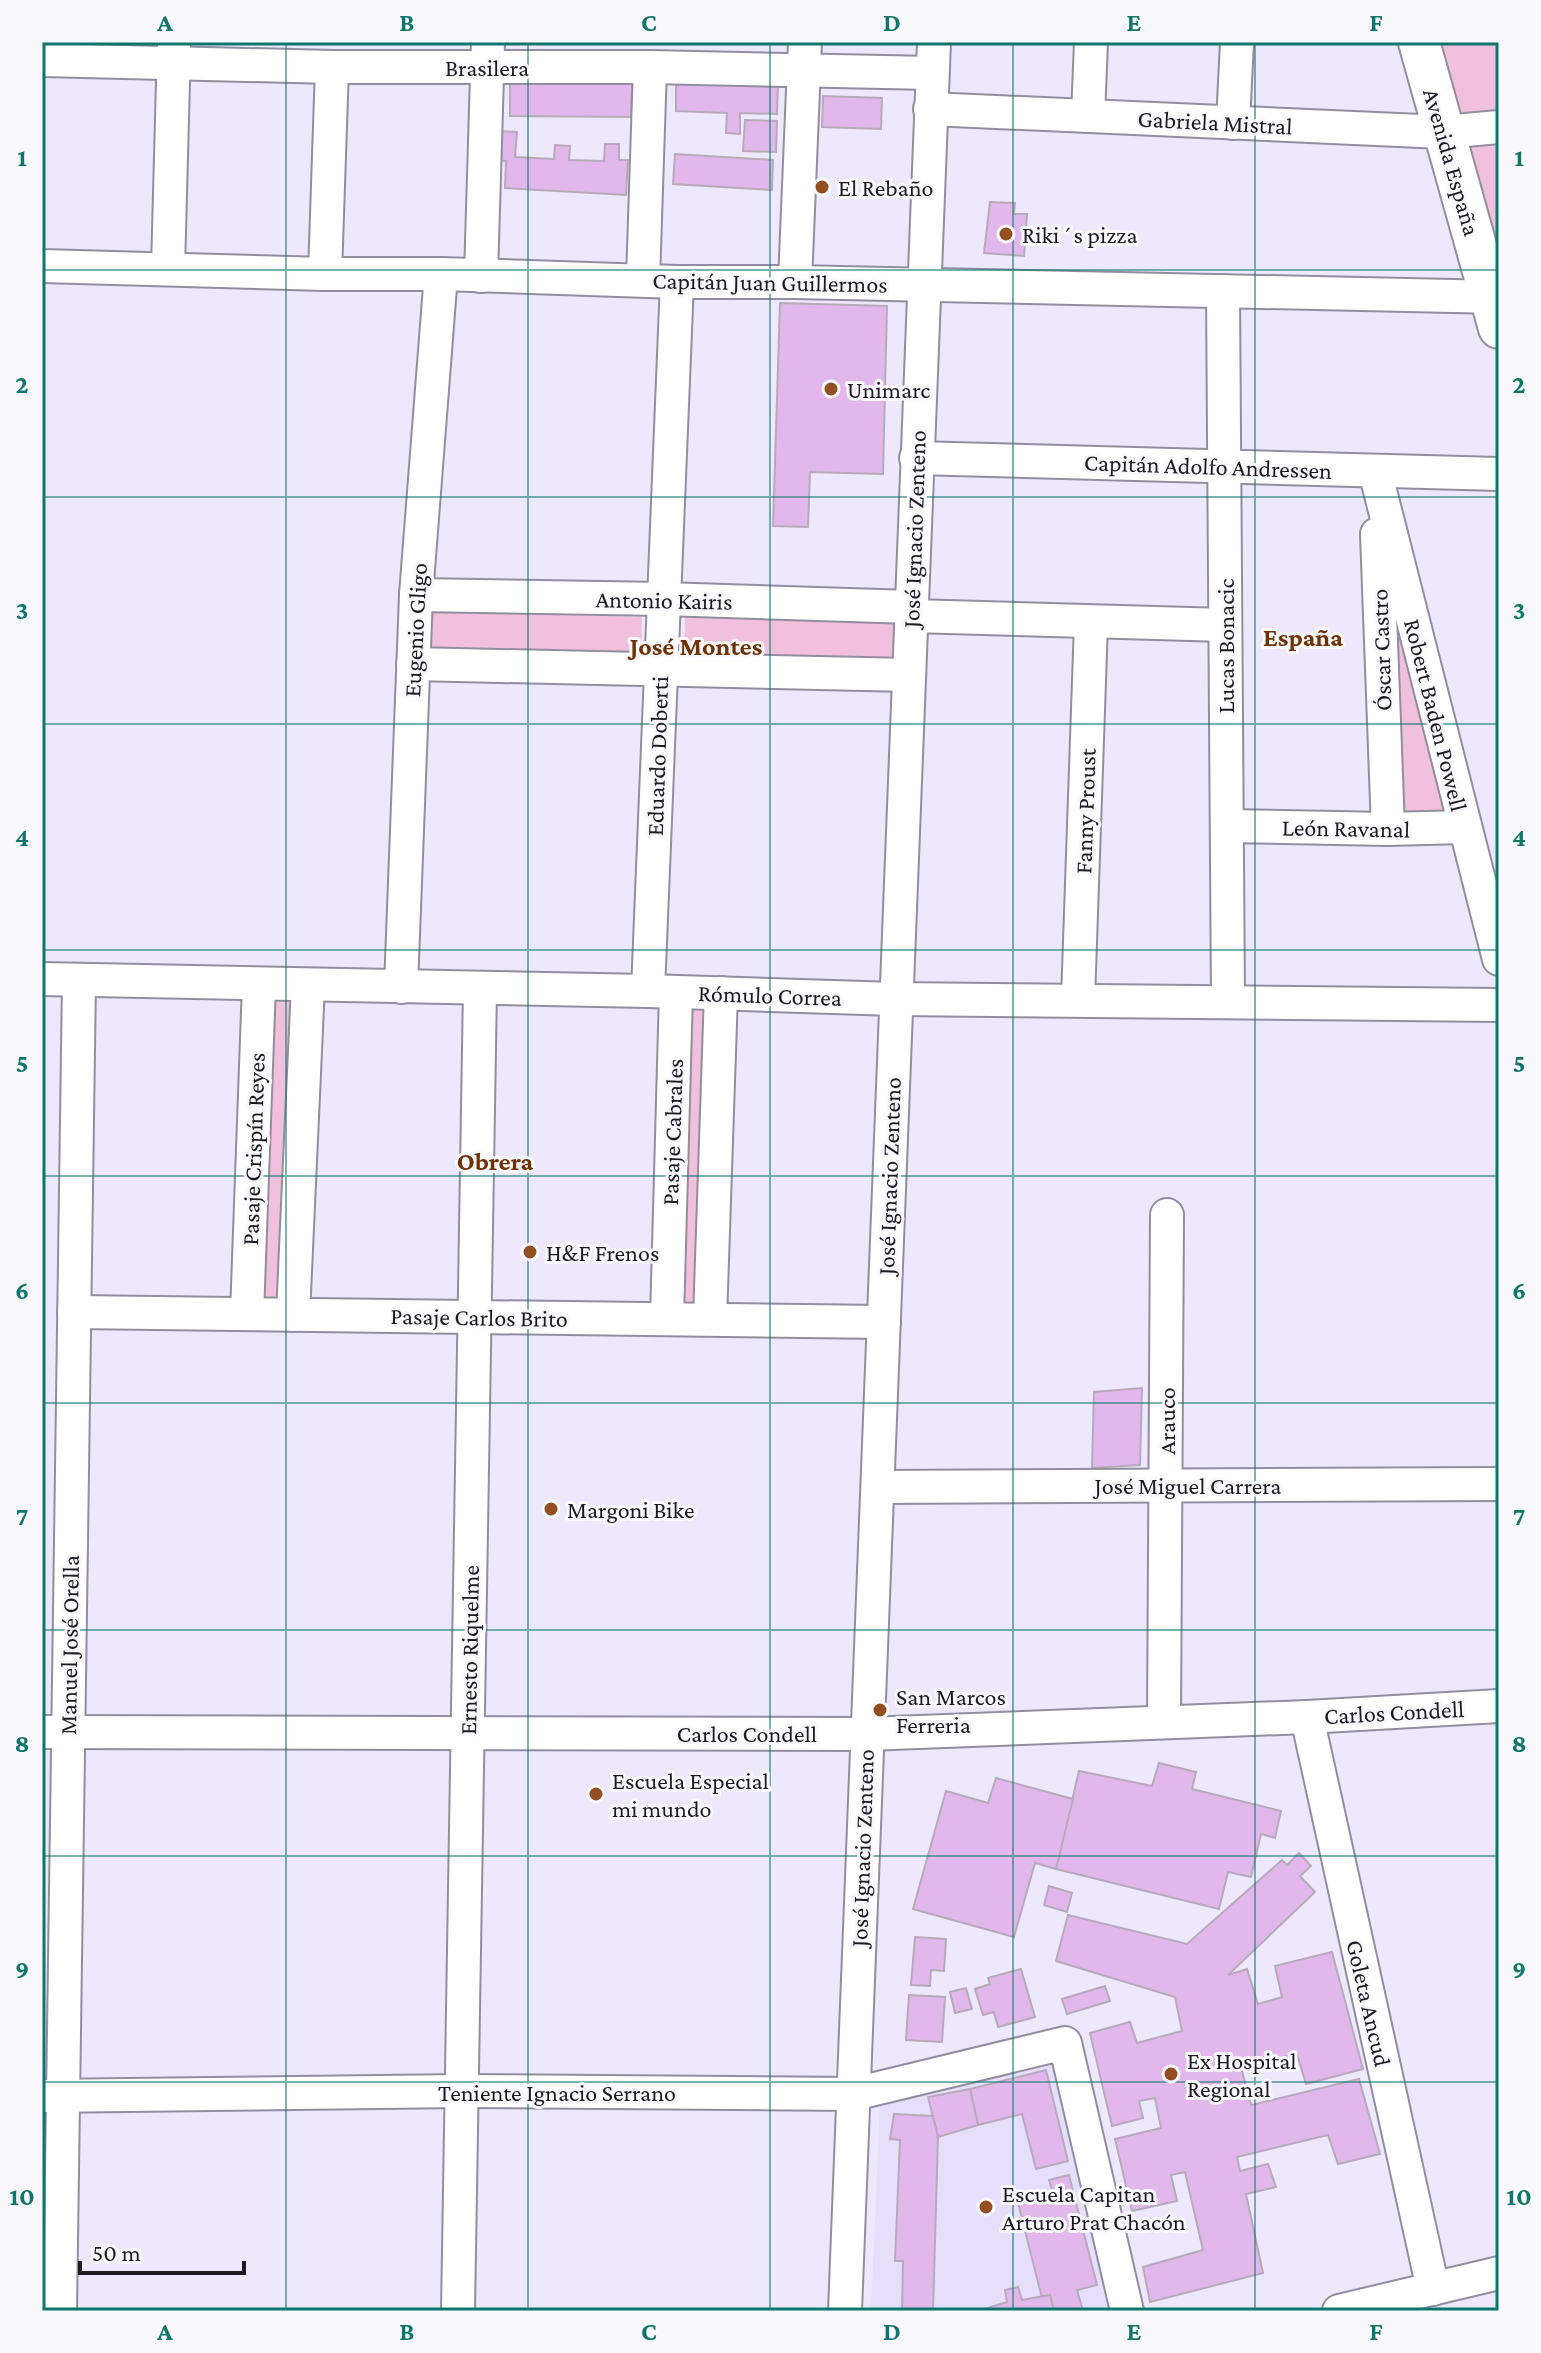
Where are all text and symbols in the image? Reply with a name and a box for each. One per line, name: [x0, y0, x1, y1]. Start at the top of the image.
text: A: [156, 8, 173, 37]
text: B: [399, 8, 415, 37]
text: C: [641, 8, 657, 37]
text: D: [883, 8, 901, 37]
text: E: [1127, 8, 1142, 37]
text: F: [1369, 8, 1383, 37]
street label: Brasilera: [445, 54, 529, 81]
street label: Avenida España: [1418, 85, 1486, 239]
street label: Gabriela Mistral: [1137, 104, 1293, 140]
text: 1: [17, 143, 27, 172]
text: 1: [1514, 143, 1524, 172]
place label: El Rebaño: [838, 174, 934, 201]
marker: El Rebaño: [813, 178, 831, 196]
place label: Riki´s pizza: [1022, 221, 1138, 248]
marker: Riki´s pizza: [997, 225, 1015, 243]
street label: Capitán Juan Guillermos: [652, 266, 888, 298]
text: 2: [15, 370, 29, 399]
text: 2: [1512, 370, 1526, 399]
place label: Unimarc: [847, 376, 930, 403]
marker: Unimarc: [822, 380, 840, 398]
street label: José Ignacio Zenteno: [897, 430, 931, 630]
street label: Capitán Adolfo Andressen: [1083, 448, 1333, 484]
street label: Eugenio Gligo: [398, 562, 432, 698]
street label: Lucas Bonacic: [1212, 579, 1239, 713]
street label: Antonio Kairis: [595, 585, 733, 615]
street label: Óscar Castro: [1365, 589, 1397, 711]
text: 3: [16, 596, 28, 625]
text: 3: [1513, 596, 1525, 625]
street label: Robert Baden Powell: [1399, 616, 1473, 814]
district label: España: [1263, 623, 1343, 652]
district label: José Montes: [627, 632, 762, 661]
street label: Eduardo Doberti: [641, 676, 673, 836]
street label: Fanny Proust: [1069, 747, 1101, 874]
street label: León Ravanal: [1282, 813, 1410, 843]
text: 4: [15, 823, 29, 852]
text: 4: [1512, 823, 1526, 852]
street label: Rómulo Correa: [698, 979, 842, 1011]
text: 5: [16, 1049, 28, 1078]
text: 5: [1513, 1049, 1525, 1078]
street label: Pasaje Crispín Reyes: [236, 1052, 270, 1246]
street label: Pasaje Cabrales: [656, 1058, 688, 1206]
street label: José Ignacio Zenteno: [872, 1077, 906, 1277]
district label: Obrera: [457, 1147, 534, 1176]
place label: H&F Frenos: [546, 1239, 659, 1266]
marker: H&F Frenos: [521, 1243, 539, 1261]
text: 6: [15, 1276, 29, 1305]
text: 6: [1512, 1276, 1526, 1305]
street label: Pasaje Carlos Brito: [390, 1302, 568, 1332]
street label: Arauco: [1153, 1387, 1180, 1455]
street label: José Miguel Carrera: [1093, 1472, 1281, 1499]
place label: Margoni Bike: [567, 1496, 694, 1523]
marker: Margoni Bike: [542, 1500, 560, 1518]
text: 7: [16, 1502, 28, 1531]
text: 7: [1513, 1502, 1525, 1531]
street label: Manuel José Orella: [54, 1555, 84, 1735]
street label: Ernesto Riquelme: [454, 1565, 484, 1735]
place label: San Marcos Ferreria: [896, 1683, 1006, 1738]
street label: Carlos Condell: [1323, 1695, 1465, 1729]
marker: San Marcos Ferreria: [871, 1701, 889, 1719]
street label: Carlos Condell: [677, 1720, 817, 1747]
text: 8: [14, 1729, 30, 1758]
text: 8: [1511, 1729, 1527, 1758]
street label: José Ignacio Zenteno: [845, 1749, 879, 1949]
place label: Escuela Especial mi mundo: [612, 1767, 769, 1822]
marker: Escuela Especial mi mundo: [587, 1785, 605, 1803]
street label: Goleta Ancud: [1341, 1937, 1397, 2069]
text: 9: [15, 1955, 29, 1984]
text: 9: [1512, 1955, 1526, 1984]
place label: Ex Hospital Regional: [1187, 2047, 1297, 2102]
marker: Ex Hospital Regional: [1162, 2065, 1180, 2083]
street label: Teniente Ignacio Serrano: [438, 2079, 676, 2106]
place label: Escuela Capitan Arturo Prat Chacón: [1002, 2180, 1186, 2235]
text: 10: [9, 2182, 35, 2211]
text: 10: [1506, 2182, 1532, 2211]
marker: Escuela Capitan Arturo Prat Chacón: [977, 2198, 995, 2216]
scale bar: [80, 2225, 244, 2275]
text: 50 m: [92, 2239, 141, 2266]
text: A: [156, 2317, 173, 2346]
text: B: [399, 2317, 415, 2346]
text: C: [641, 2317, 657, 2346]
text: D: [883, 2317, 901, 2346]
text: E: [1127, 2317, 1142, 2346]
text: F: [1369, 2317, 1383, 2346]

